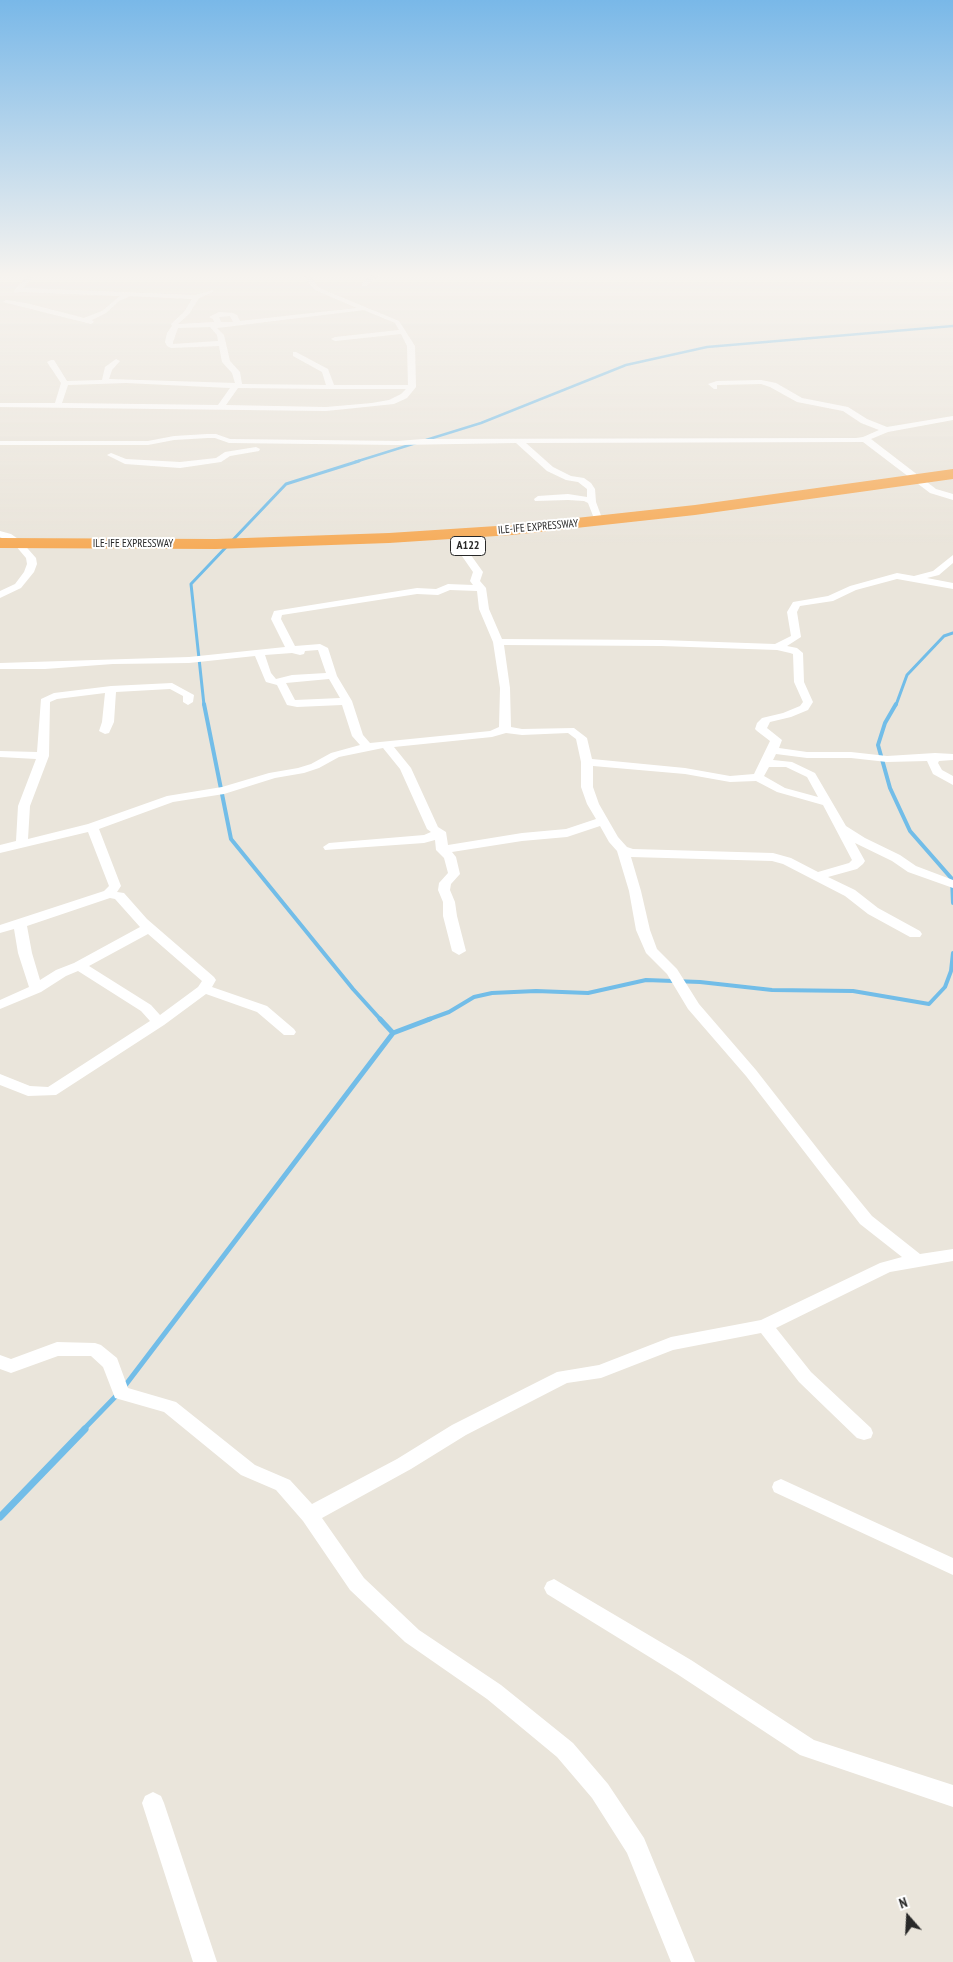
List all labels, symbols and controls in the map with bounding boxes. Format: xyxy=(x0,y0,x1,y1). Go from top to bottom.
street label: ILE-IFE EXPRESSWAY xyxy=(497,517,579,537)
road number: A122 xyxy=(450,536,486,556)
street label: ILE-IFE EXPRESSWAY xyxy=(93,537,173,551)
north arrow xyxy=(883,1892,933,1942)
text: N xyxy=(897,1893,910,1913)

